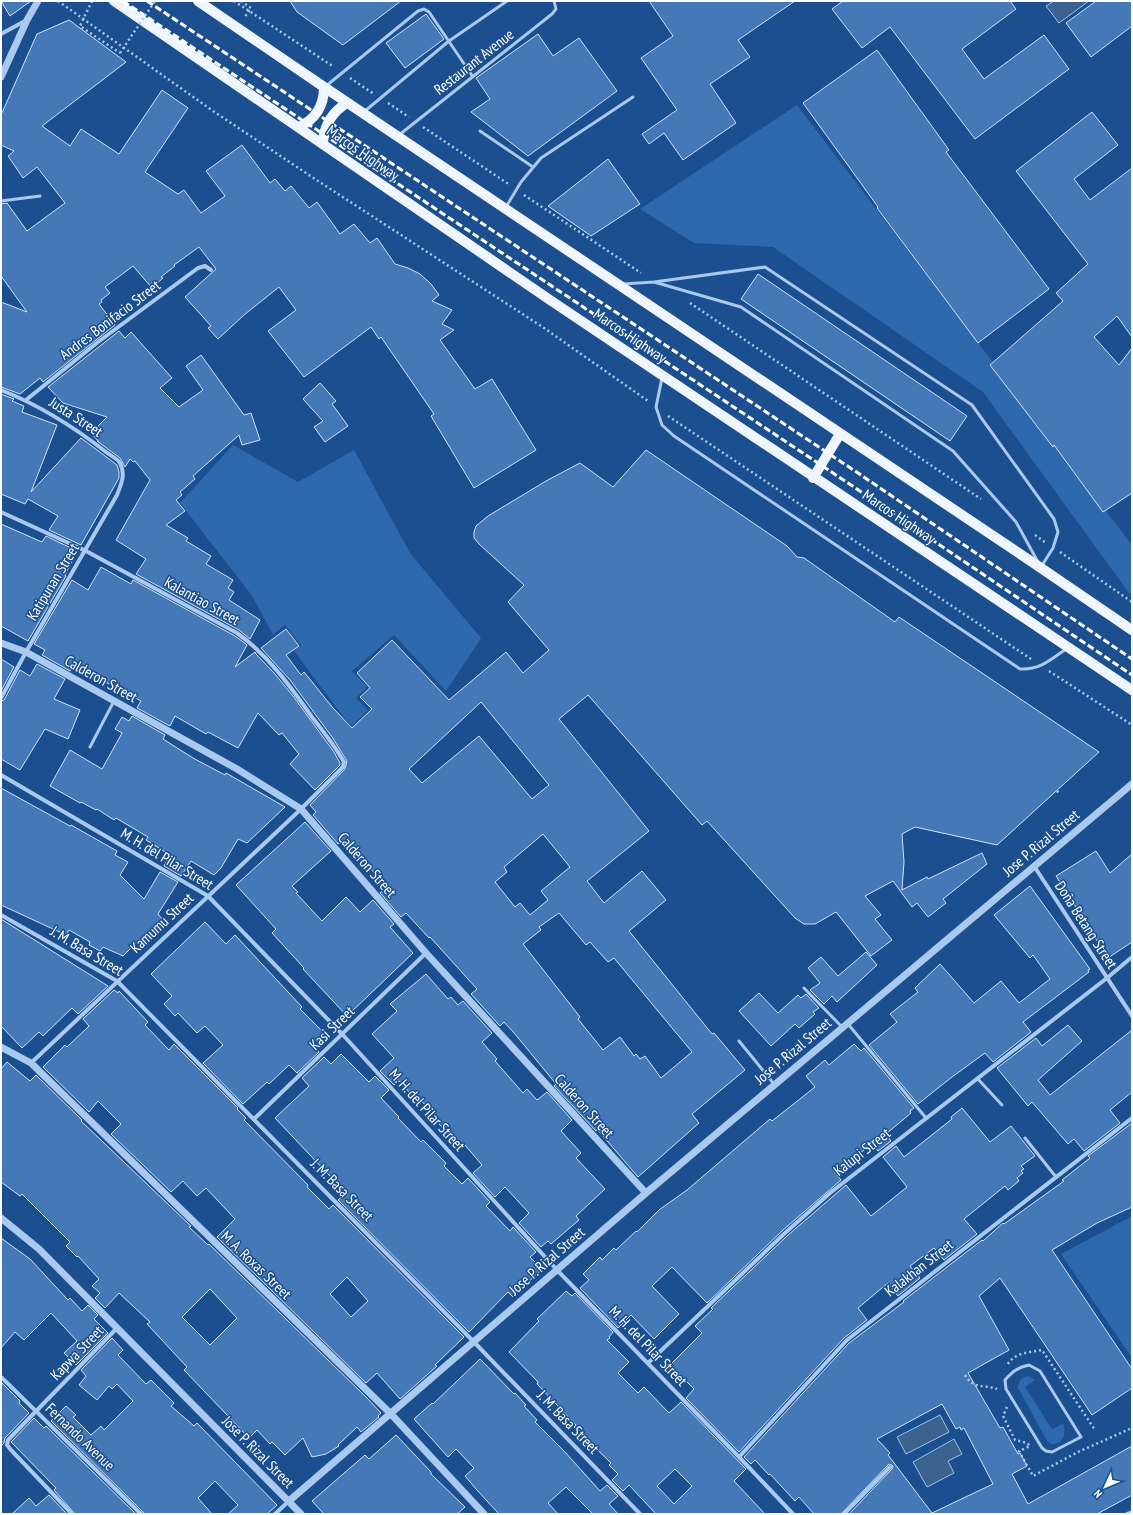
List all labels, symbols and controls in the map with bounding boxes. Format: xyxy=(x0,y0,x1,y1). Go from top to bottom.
street label: Restaurant Avenue xyxy=(430,25,517,99)
street label: Marcos Highway xyxy=(323,121,404,185)
street label: Andres Bonifacio Street xyxy=(56,276,164,364)
street label: Marcos Highway xyxy=(590,304,671,367)
street label: Justa Street xyxy=(45,392,106,441)
street label: Marcos Highway xyxy=(859,485,940,548)
street label: Katipunan Street xyxy=(22,540,83,624)
street label: Kalantiao Street xyxy=(161,572,243,629)
street label: Calderon Street xyxy=(62,651,141,706)
street label: Jose P. Rizal Street xyxy=(998,805,1083,881)
street label: M. H. del Pilar Street xyxy=(118,824,217,894)
street label: Calderon Street xyxy=(334,828,401,901)
street label: Doña Betang Street xyxy=(1051,877,1122,972)
street label: Kamumu Street xyxy=(126,888,197,957)
street label: J. M. Basa Street xyxy=(47,921,127,980)
street label: Kasi Street xyxy=(305,1001,358,1054)
street label: Jose P. Rizal Street xyxy=(750,1013,835,1089)
street label: M. H. del Pilar Street xyxy=(385,1064,469,1155)
street label: Calderon Street xyxy=(550,1069,618,1142)
street label: Kalupi Street xyxy=(829,1123,894,1180)
street label: J. M. Basa Street xyxy=(306,1153,378,1225)
street label: Jose P. Rizal Street xyxy=(504,1223,588,1299)
street label: M. A. Roxas Street xyxy=(217,1226,296,1303)
street label: Kalakhan Street xyxy=(881,1235,957,1300)
street label: M. H. del Pilar Street xyxy=(605,1301,692,1390)
street label: Kapwa Street xyxy=(46,1321,107,1384)
street label: J. M. Basa Street xyxy=(533,1385,603,1457)
street label: Fernando Avenue xyxy=(42,1399,119,1475)
street label: Jose P. Rizal Street xyxy=(218,1411,298,1492)
north arrow xyxy=(1085,1467,1125,1507)
text: N xyxy=(1091,1487,1105,1501)

